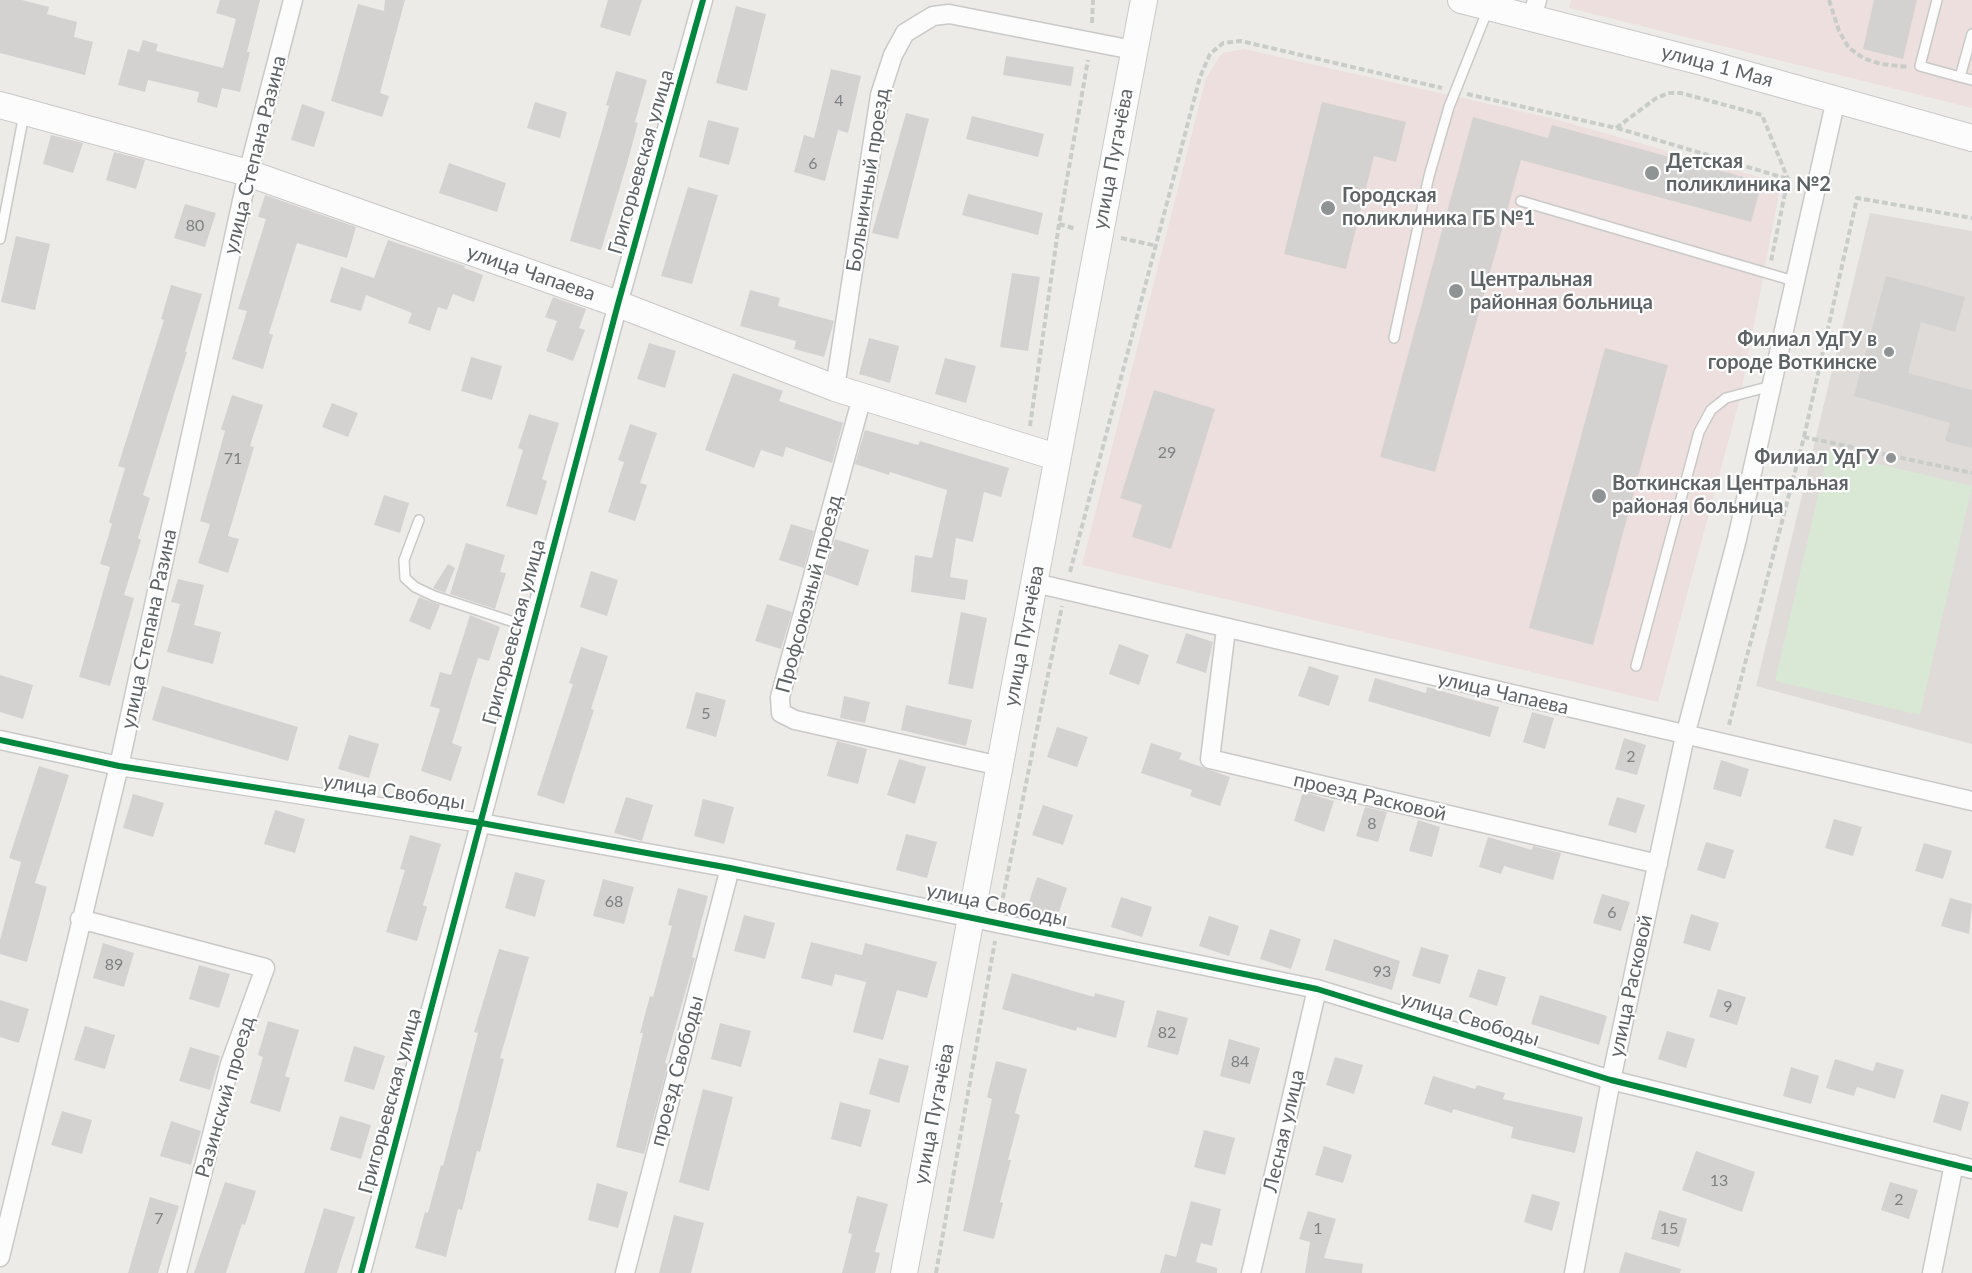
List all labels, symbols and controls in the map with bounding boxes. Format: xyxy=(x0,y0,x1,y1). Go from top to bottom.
street label: улица 1 Мая xyxy=(1659,40,1775,92)
street label: улица Степана Разина xyxy=(219,53,291,257)
street label: Григорьевская улица xyxy=(603,67,679,257)
street label: Больничный проезд xyxy=(842,86,894,274)
street label: улица Пугачёва xyxy=(1088,86,1138,232)
house number: 4 xyxy=(834,91,844,111)
place label: Детская поликлиника №2 xyxy=(1666,150,1831,197)
house number: 6 xyxy=(808,154,818,174)
marker: Детская поликлиника №2 xyxy=(1643,164,1661,182)
place label: Городская поликлиника ГБ №1 xyxy=(1342,184,1535,231)
marker: Городская поликлиника ГБ №1 xyxy=(1319,199,1337,217)
house number: 80 xyxy=(186,216,204,236)
street label: улица Чапаева xyxy=(464,240,598,306)
place label: Центральная районная больница xyxy=(1470,268,1653,315)
marker: Центральная районная больница xyxy=(1447,282,1465,300)
place label: Филиал УдГУ в городе Воткинске xyxy=(1708,328,1877,375)
marker: Филиал УдГУ в городе Воткинске xyxy=(1882,345,1896,359)
house number: 29 xyxy=(1158,443,1176,463)
place label: Филиал УдГУ xyxy=(1754,446,1879,470)
house number: 71 xyxy=(224,449,242,469)
marker: Филиал УдГУ xyxy=(1884,451,1898,465)
place label: Воткинская Центральная районая больница xyxy=(1612,472,1849,519)
marker: Воткинская Центральная районая больница xyxy=(1590,487,1608,505)
street label: Профсоюзный проезд xyxy=(771,492,847,696)
street label: улица Степана Разина xyxy=(116,527,182,731)
street label: Григорьевская улица xyxy=(478,537,550,727)
street label: улица Пугачёва xyxy=(999,563,1049,709)
street label: улица Чапаева xyxy=(1435,666,1571,720)
house number: 5 xyxy=(701,704,711,724)
house number: 2 xyxy=(1626,747,1636,767)
street label: проезд Расковой xyxy=(1291,768,1449,826)
street label: улица Свободы xyxy=(321,769,467,815)
house number: 8 xyxy=(1367,814,1377,834)
street label: улица Свободы xyxy=(924,878,1070,932)
house number: 68 xyxy=(605,892,623,912)
house number: 6 xyxy=(1607,903,1617,923)
street label: улица Расковой xyxy=(1604,913,1658,1059)
house number: 89 xyxy=(105,955,123,975)
house number: 93 xyxy=(1373,962,1391,982)
street label: улица Свободы xyxy=(1398,987,1542,1051)
street label: проезд Свободы xyxy=(645,993,709,1149)
house number: 9 xyxy=(1723,997,1733,1017)
street label: Григорьевская улица xyxy=(354,1006,426,1196)
street label: Разинский проезд xyxy=(190,1013,260,1181)
house number: 82 xyxy=(1158,1023,1176,1043)
street label: улица Пугачёва xyxy=(909,1041,959,1187)
house number: 84 xyxy=(1231,1052,1249,1072)
street label: Лесная улица xyxy=(1258,1067,1310,1195)
house number: 13 xyxy=(1710,1171,1728,1191)
house number: 2 xyxy=(1894,1190,1904,1210)
house number: 7 xyxy=(154,1209,164,1229)
house number: 1 xyxy=(1313,1219,1323,1239)
house number: 15 xyxy=(1660,1219,1678,1239)

